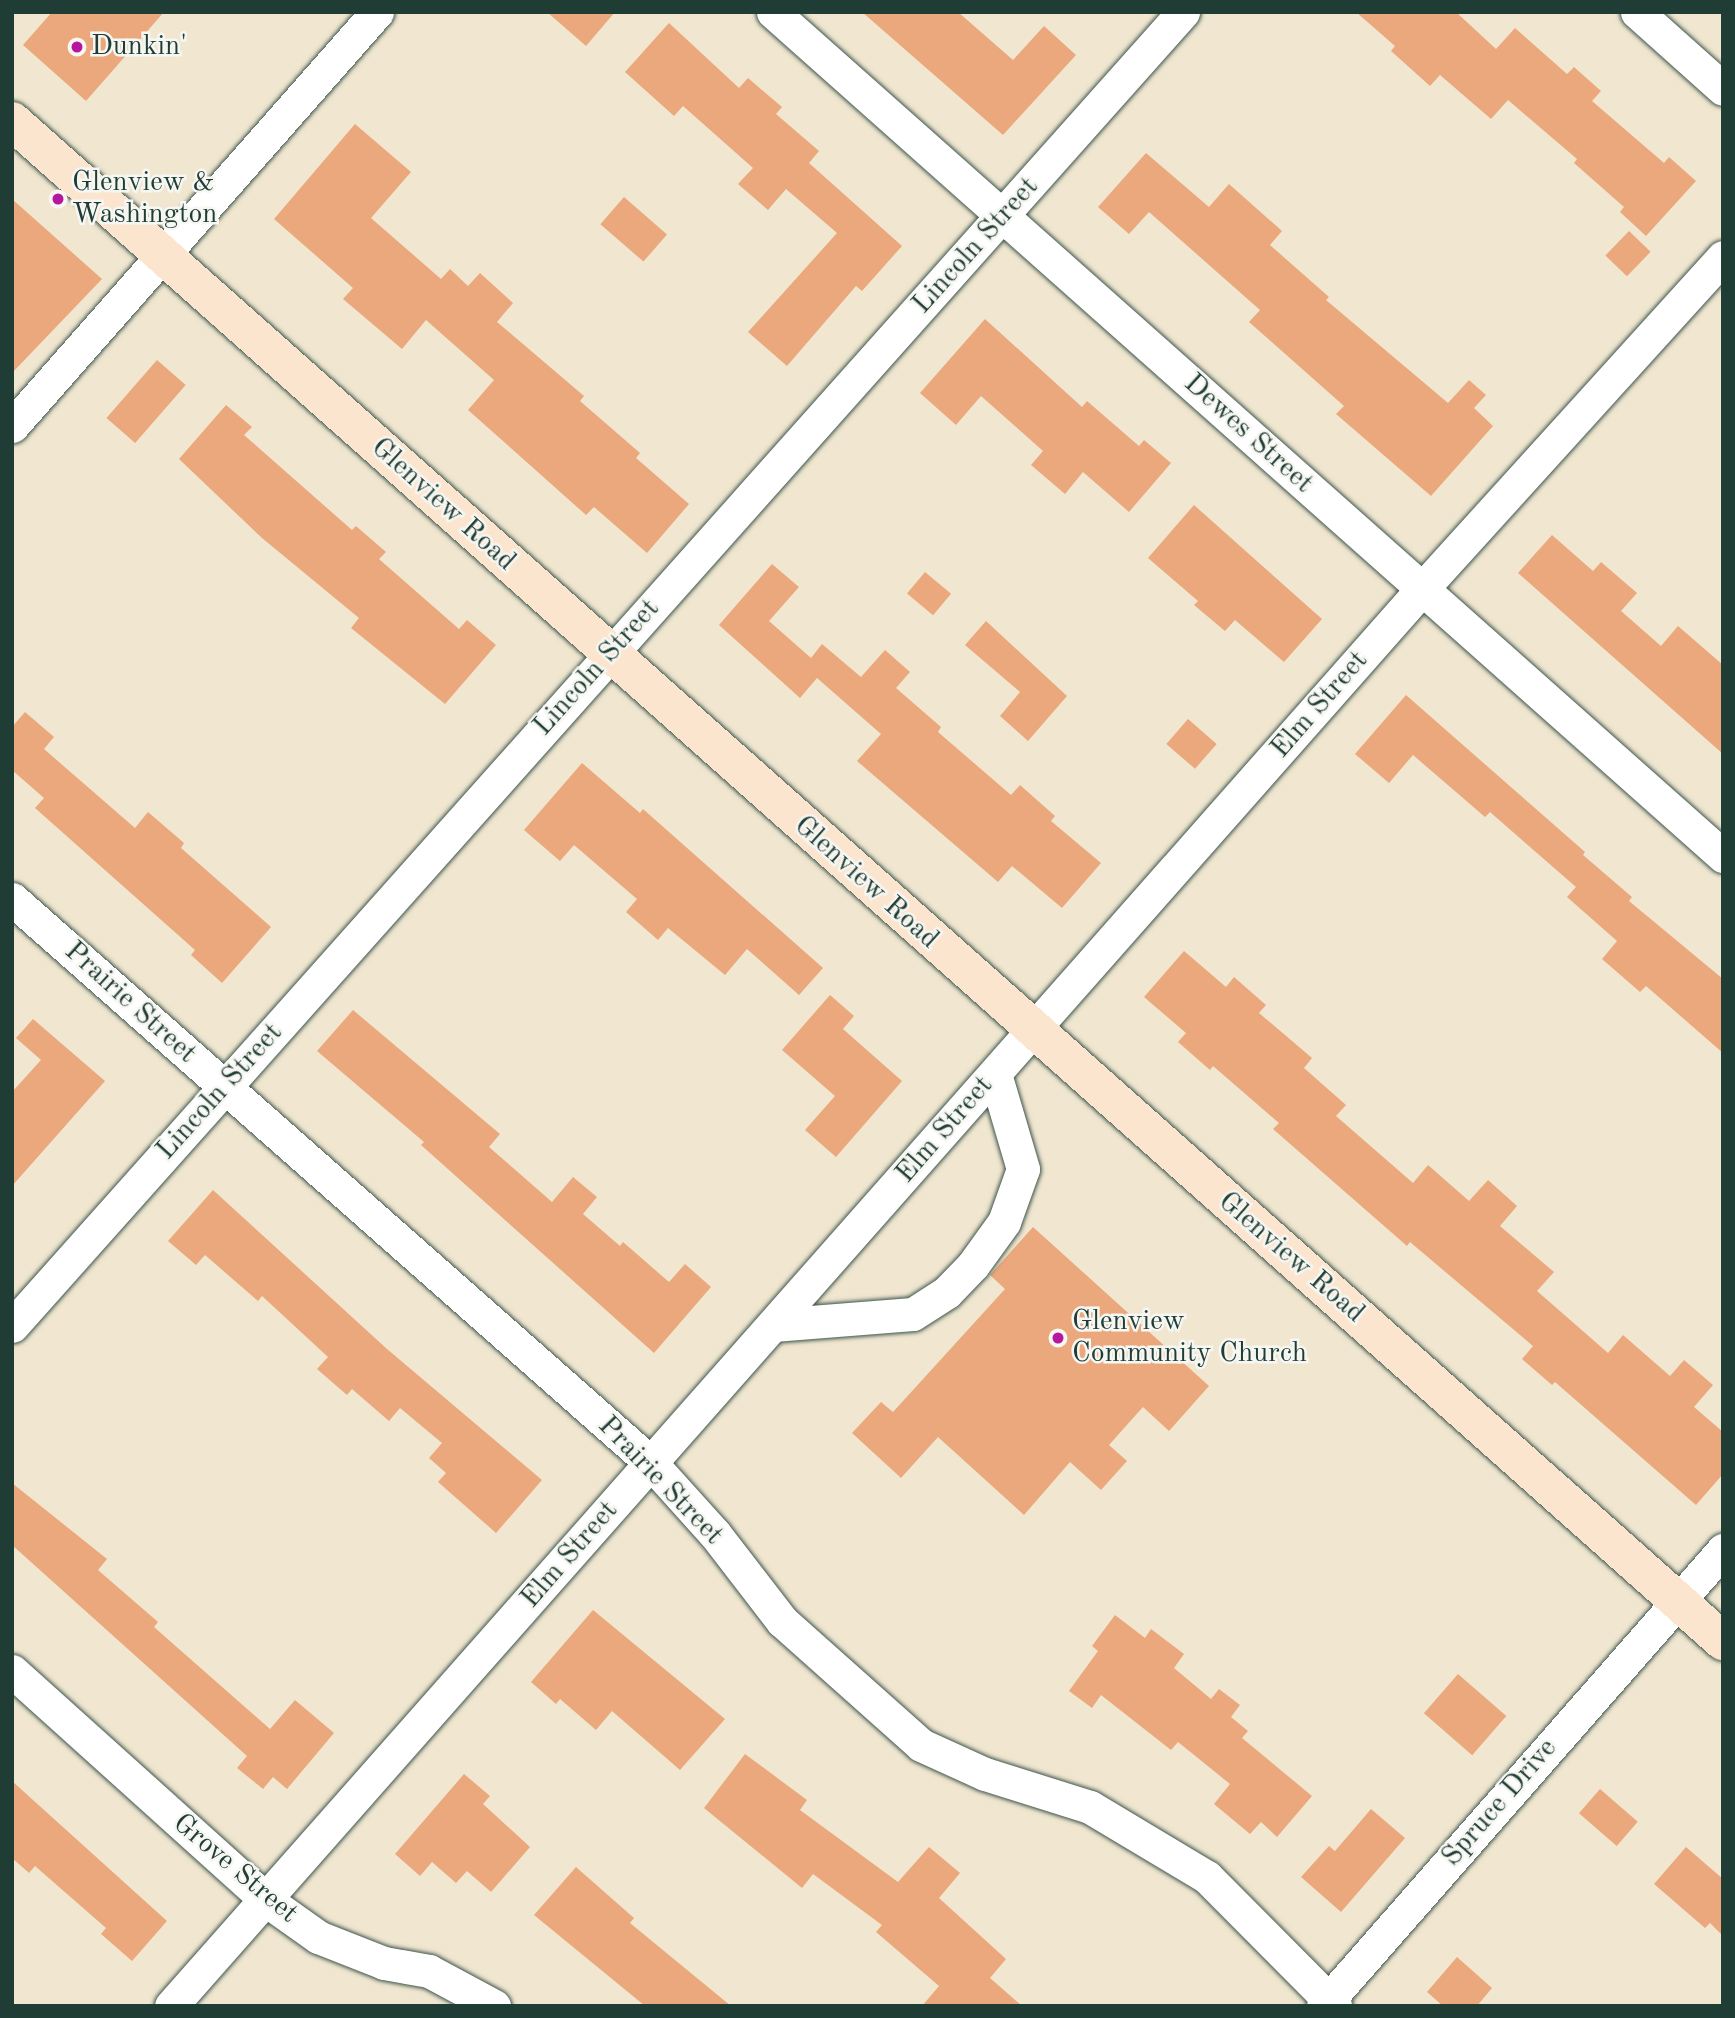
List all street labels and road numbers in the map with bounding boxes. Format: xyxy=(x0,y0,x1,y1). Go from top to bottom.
street label: Lincoln Street xyxy=(906,171,1046,321)
street label: Dewes Street xyxy=(1176,367,1320,501)
street label: Glenview Road xyxy=(364,431,522,579)
street label: Lincoln Street xyxy=(527,593,667,743)
street label: Elm Street xyxy=(1264,644,1376,766)
street label: Glenview Road xyxy=(787,809,945,957)
street label: Prairie Street xyxy=(57,935,203,1071)
street label: Lincoln Street xyxy=(150,1017,290,1167)
street label: Elm Street xyxy=(889,1069,1001,1191)
street label: Glenview Road xyxy=(1211,1185,1371,1331)
street label: Prairie Street xyxy=(590,1410,730,1552)
street label: Elm Street xyxy=(514,1494,626,1616)
street label: Spruce Drive xyxy=(1435,1732,1565,1874)
street label: Grove Street xyxy=(166,1807,304,1931)

